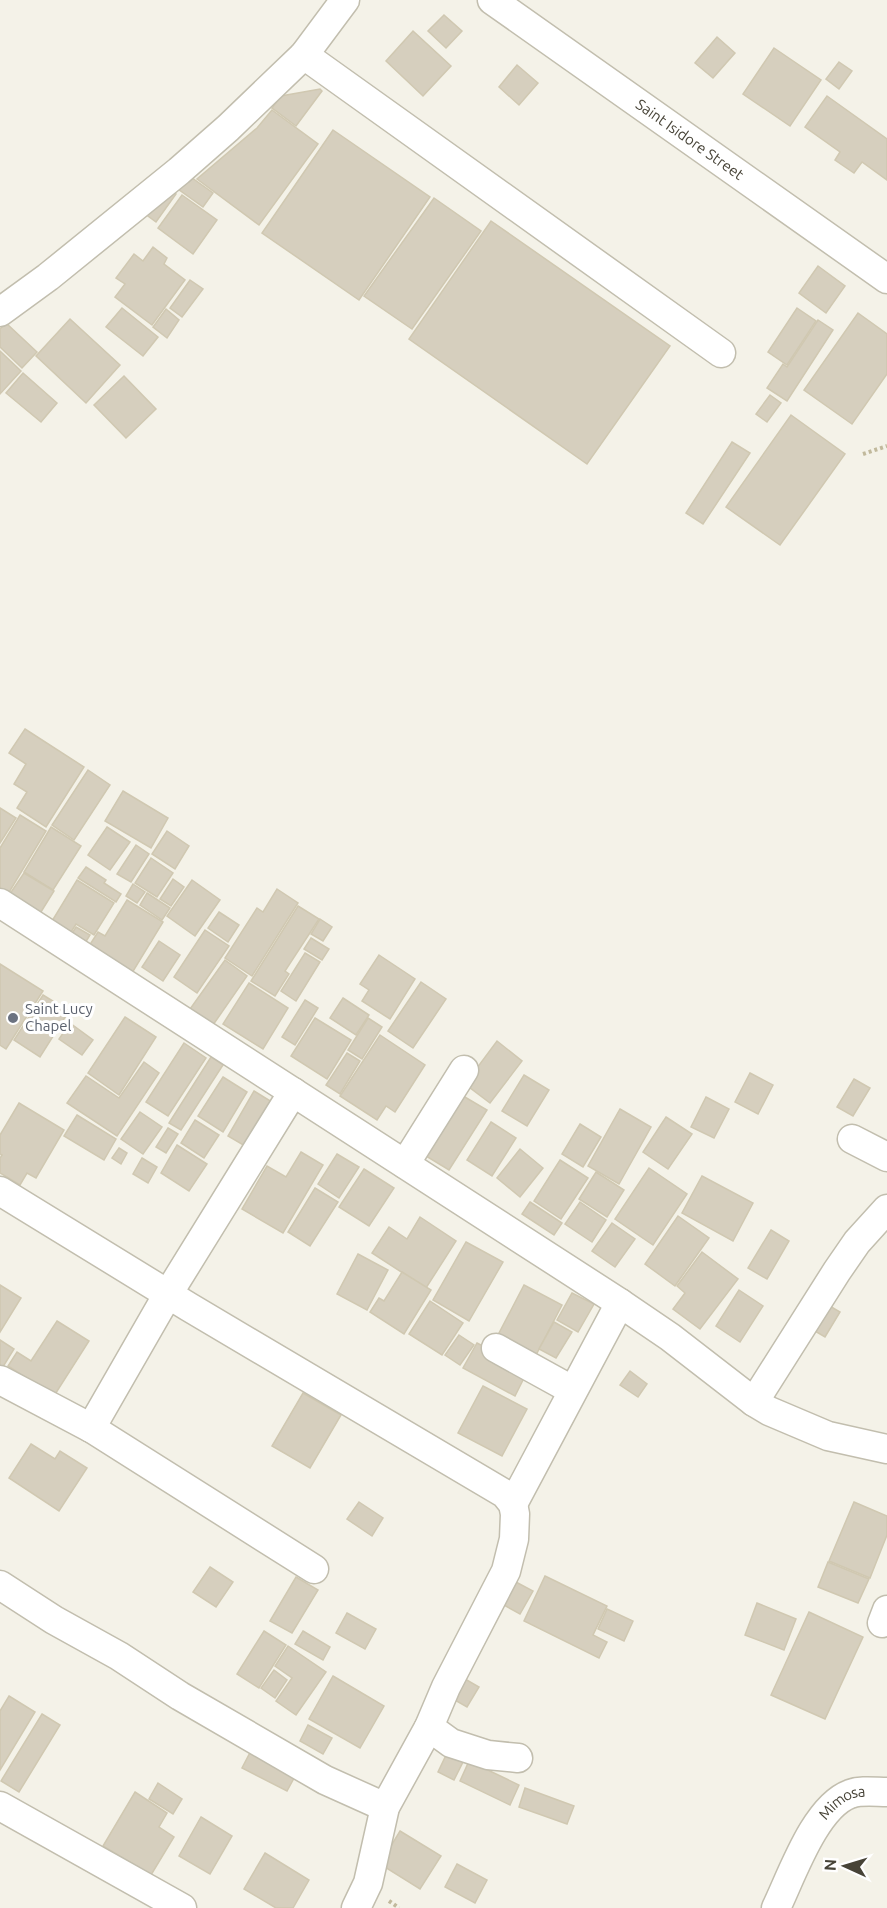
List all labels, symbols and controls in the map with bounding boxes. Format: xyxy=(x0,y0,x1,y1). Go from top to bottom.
street label: Saint Isidore Street xyxy=(633,95,747,183)
place label: Saint Lucy Chapel xyxy=(25,1000,93,1034)
marker: Saint Lucy Chapel xyxy=(6,1011,20,1025)
street label: Mimosa xyxy=(815,1782,866,1823)
north arrow xyxy=(815,1836,875,1896)
text: N xyxy=(821,1858,839,1872)

